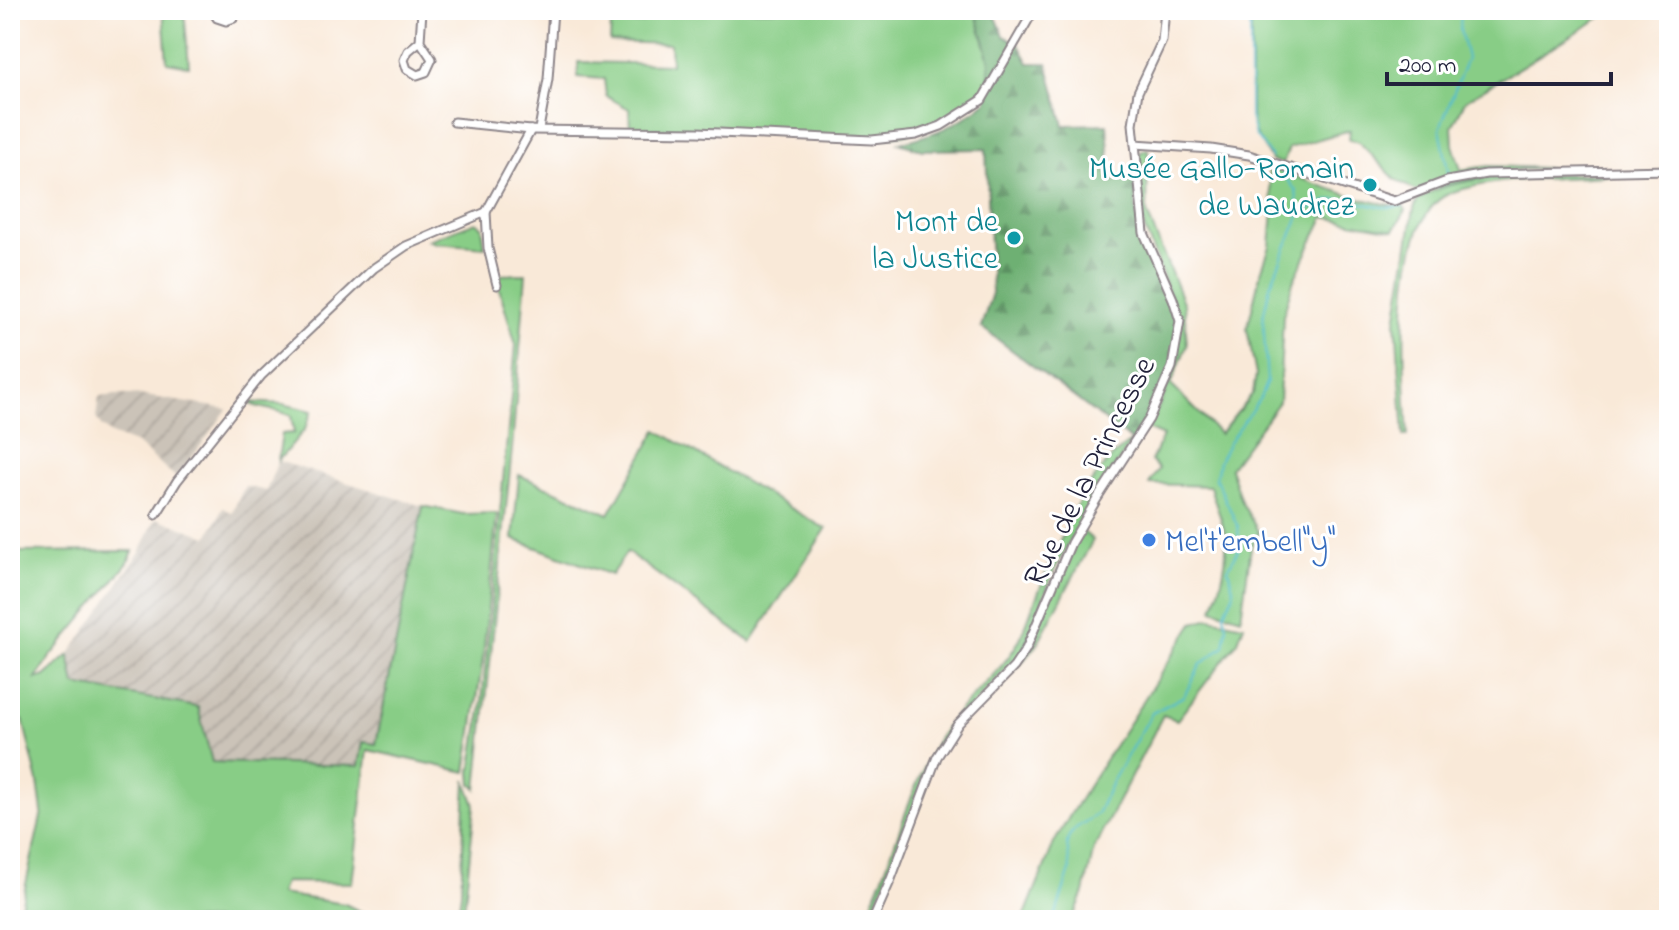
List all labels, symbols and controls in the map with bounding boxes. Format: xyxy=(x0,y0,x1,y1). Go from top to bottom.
scale bar xyxy=(1387,36,1611,86)
text: 200 m xyxy=(1399,49,1456,84)
place label: Musée Gallo-Romain de Waudrez xyxy=(1089,147,1355,231)
marker: Musée Gallo-Romain de Waudrez xyxy=(1361,176,1379,194)
place label: Mont de la Justice xyxy=(872,200,999,284)
marker: Mont de la Justice xyxy=(1005,229,1023,247)
street label: Rue de la Princesse xyxy=(1013,349,1170,596)
place label: Mel't'embell"y" xyxy=(1165,520,1336,567)
marker: Mel't'embell"y" xyxy=(1140,531,1158,549)

